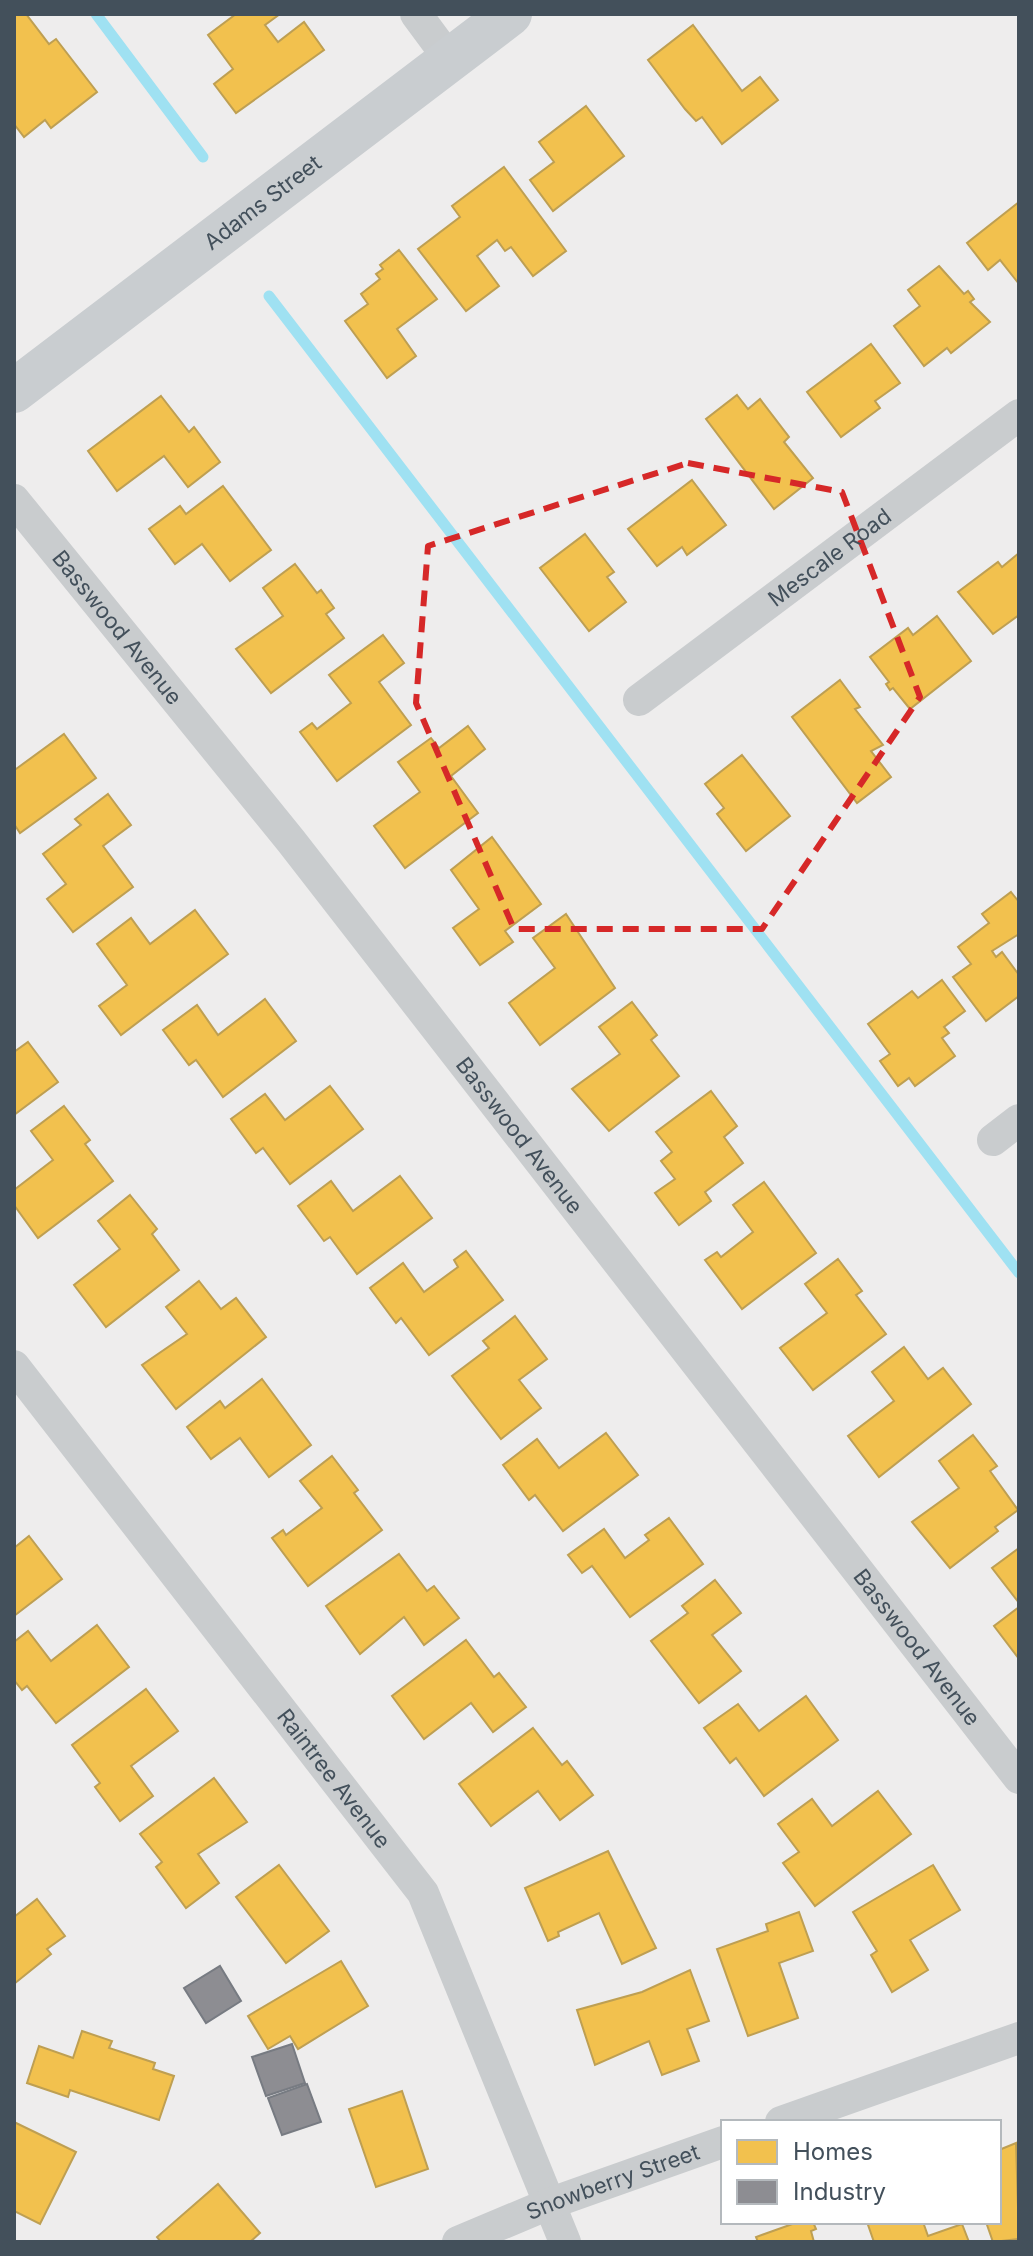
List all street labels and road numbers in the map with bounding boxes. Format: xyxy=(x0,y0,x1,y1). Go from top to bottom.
street label: Adams Street xyxy=(199,149,326,255)
street label: Mescale Road xyxy=(763,503,896,612)
street label: Basswood Avenue xyxy=(47,545,188,710)
street label: Basswood Avenue xyxy=(451,1052,589,1219)
street label: Basswood Avenue xyxy=(848,1564,986,1730)
street label: Raintree Avenue xyxy=(272,1704,396,1853)
street label: Snowberry Street xyxy=(522,2139,703,2225)

